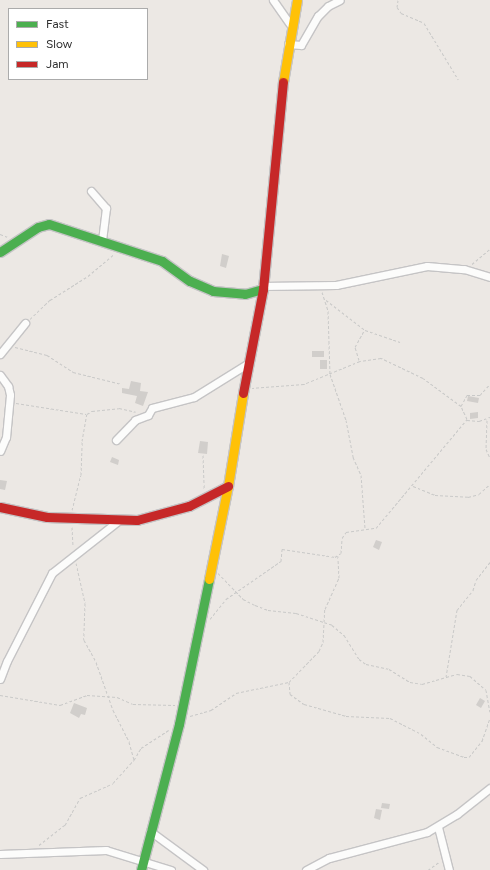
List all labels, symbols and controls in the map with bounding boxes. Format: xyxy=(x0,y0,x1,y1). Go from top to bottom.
legend xyxy=(8,8,148,80)
text: Fast xyxy=(46,17,69,31)
text: Slow xyxy=(46,37,72,51)
text: Jam xyxy=(46,57,69,71)

